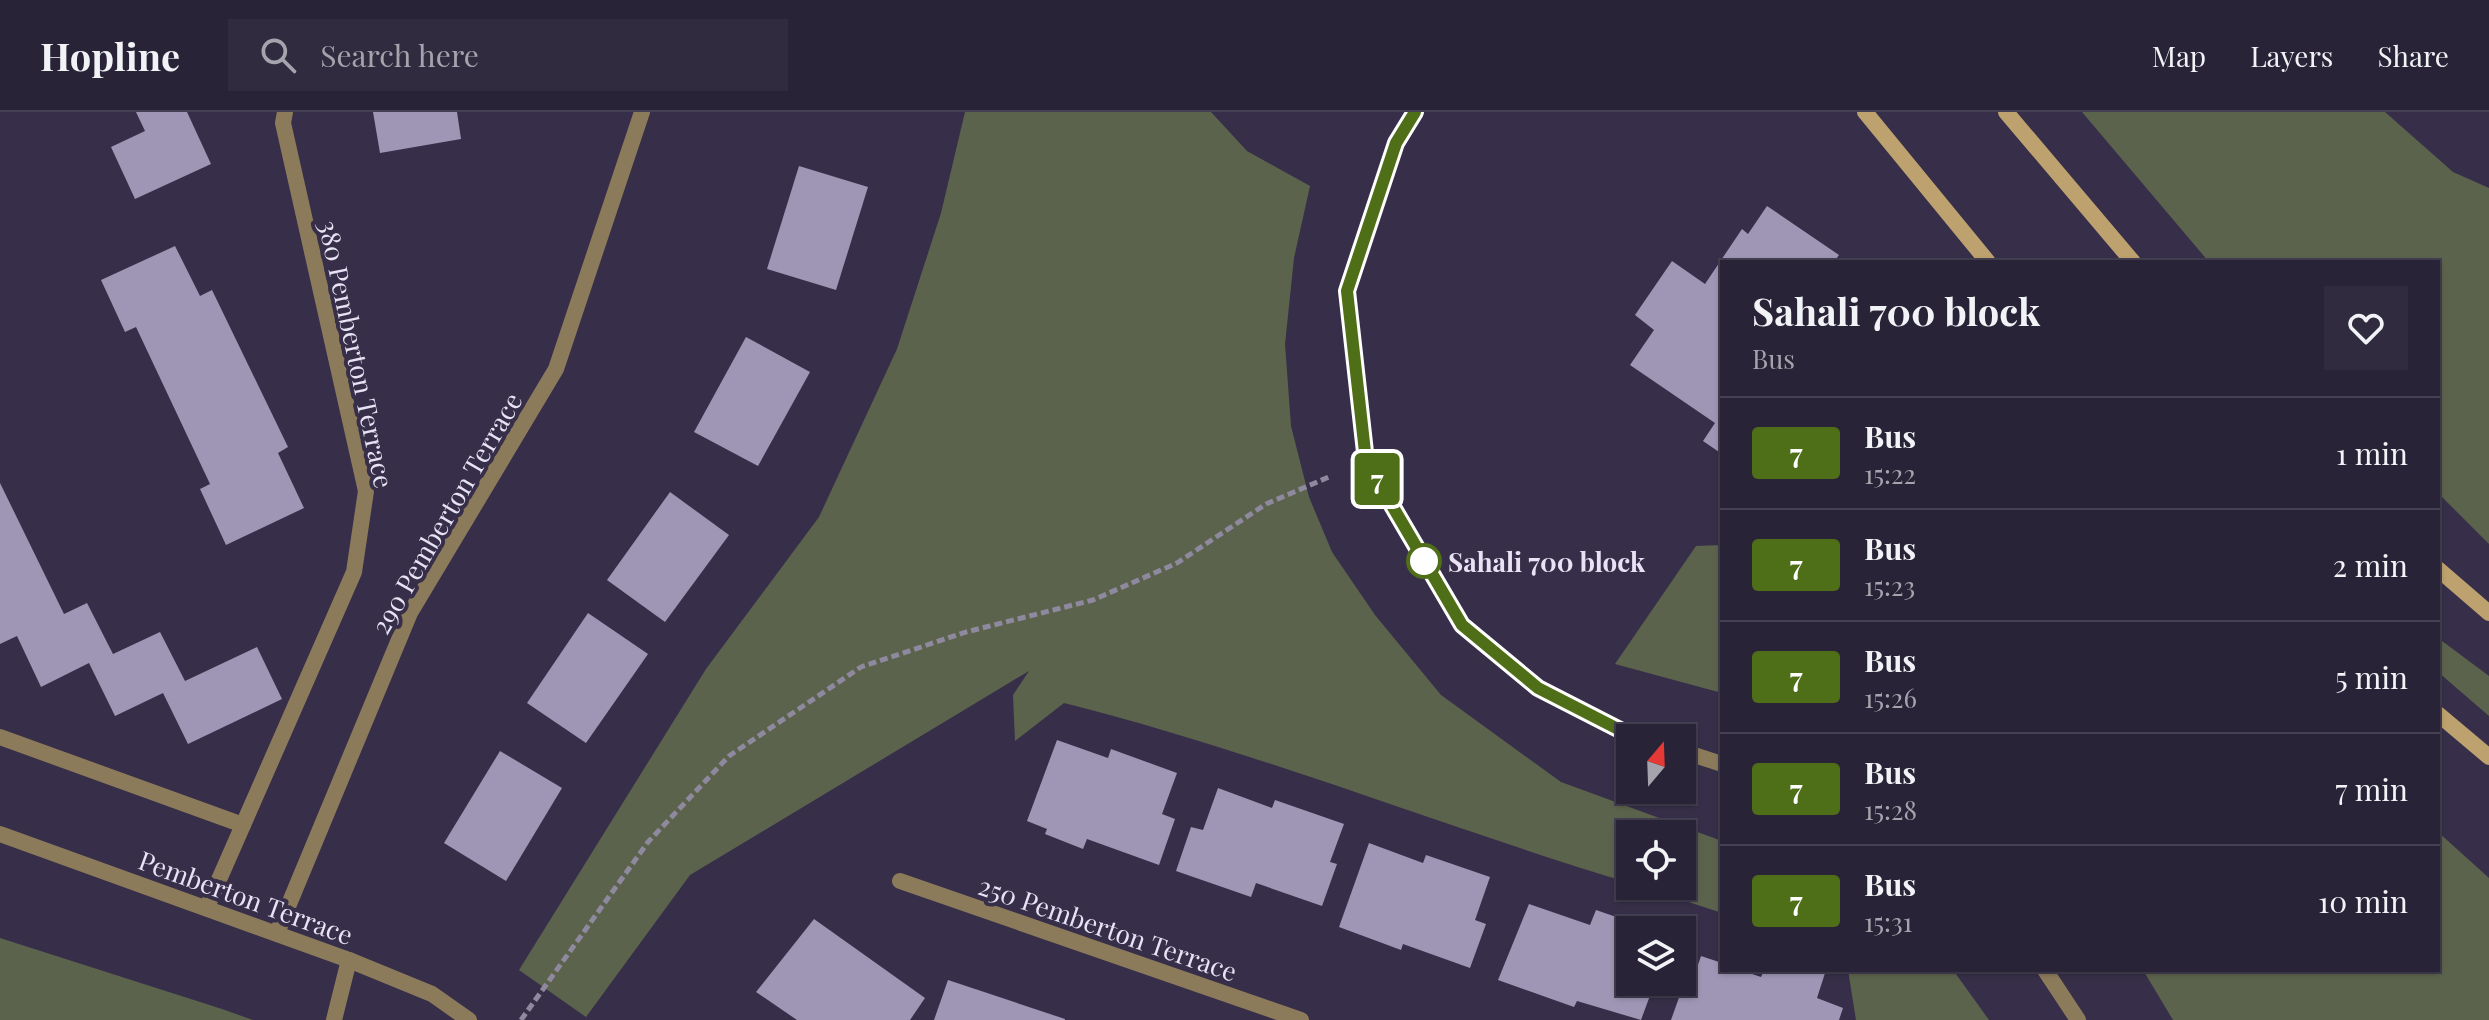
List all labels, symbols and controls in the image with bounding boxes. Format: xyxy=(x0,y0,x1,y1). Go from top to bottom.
search box xyxy=(228,19,788,91)
text: Hopline xyxy=(40,30,180,81)
icon: search xyxy=(256,33,300,77)
text: Search here xyxy=(320,35,479,75)
text: Map xyxy=(2152,37,2206,74)
text: Layers xyxy=(2250,37,2333,74)
text: Share xyxy=(2377,37,2449,74)
street label: 380 Pemberton Terrace xyxy=(312,217,402,491)
text: Sahali 700 block xyxy=(1752,285,2040,336)
button: heart xyxy=(2324,286,2408,370)
text: Bus xyxy=(1752,341,1795,376)
street label: 290 Pemberton Terrace xyxy=(363,386,529,640)
text: Bus xyxy=(1864,416,1916,456)
text: 1 min xyxy=(2336,433,2408,473)
text: 7 xyxy=(1790,434,1802,471)
line badge: 7 xyxy=(1351,453,1403,505)
text: 15:22 xyxy=(1864,456,1916,491)
text: 7 xyxy=(1371,460,1383,497)
text: Bus xyxy=(1864,528,1916,568)
marker: Sahali 700 block xyxy=(1407,544,1441,578)
place label: Sahali 700 block xyxy=(1448,544,1646,579)
text: 2 min xyxy=(2333,545,2408,585)
text: 7 xyxy=(1790,546,1802,583)
text: 15:23 xyxy=(1864,568,1915,603)
text: Bus xyxy=(1864,640,1916,680)
text: 5 min xyxy=(2335,657,2408,697)
text: 7 xyxy=(1790,658,1802,695)
text: 15:26 xyxy=(1864,680,1917,715)
north arrow xyxy=(1616,724,1696,804)
map controls xyxy=(1616,724,1696,996)
text: Bus xyxy=(1864,752,1916,792)
text: 7 min xyxy=(2335,769,2408,809)
text: 7 xyxy=(1790,770,1802,807)
text: 15:28 xyxy=(1864,792,1917,827)
button: locate xyxy=(1616,820,1696,900)
street label: Pemberton Terrace xyxy=(134,842,358,952)
text: Bus xyxy=(1864,864,1916,904)
street label: 250 Pemberton Terrace xyxy=(974,867,1242,989)
text: 10 min xyxy=(2318,881,2408,921)
text: 7 xyxy=(1790,882,1802,919)
text: 15:31 xyxy=(1864,904,1912,939)
button: layers xyxy=(1616,916,1696,996)

